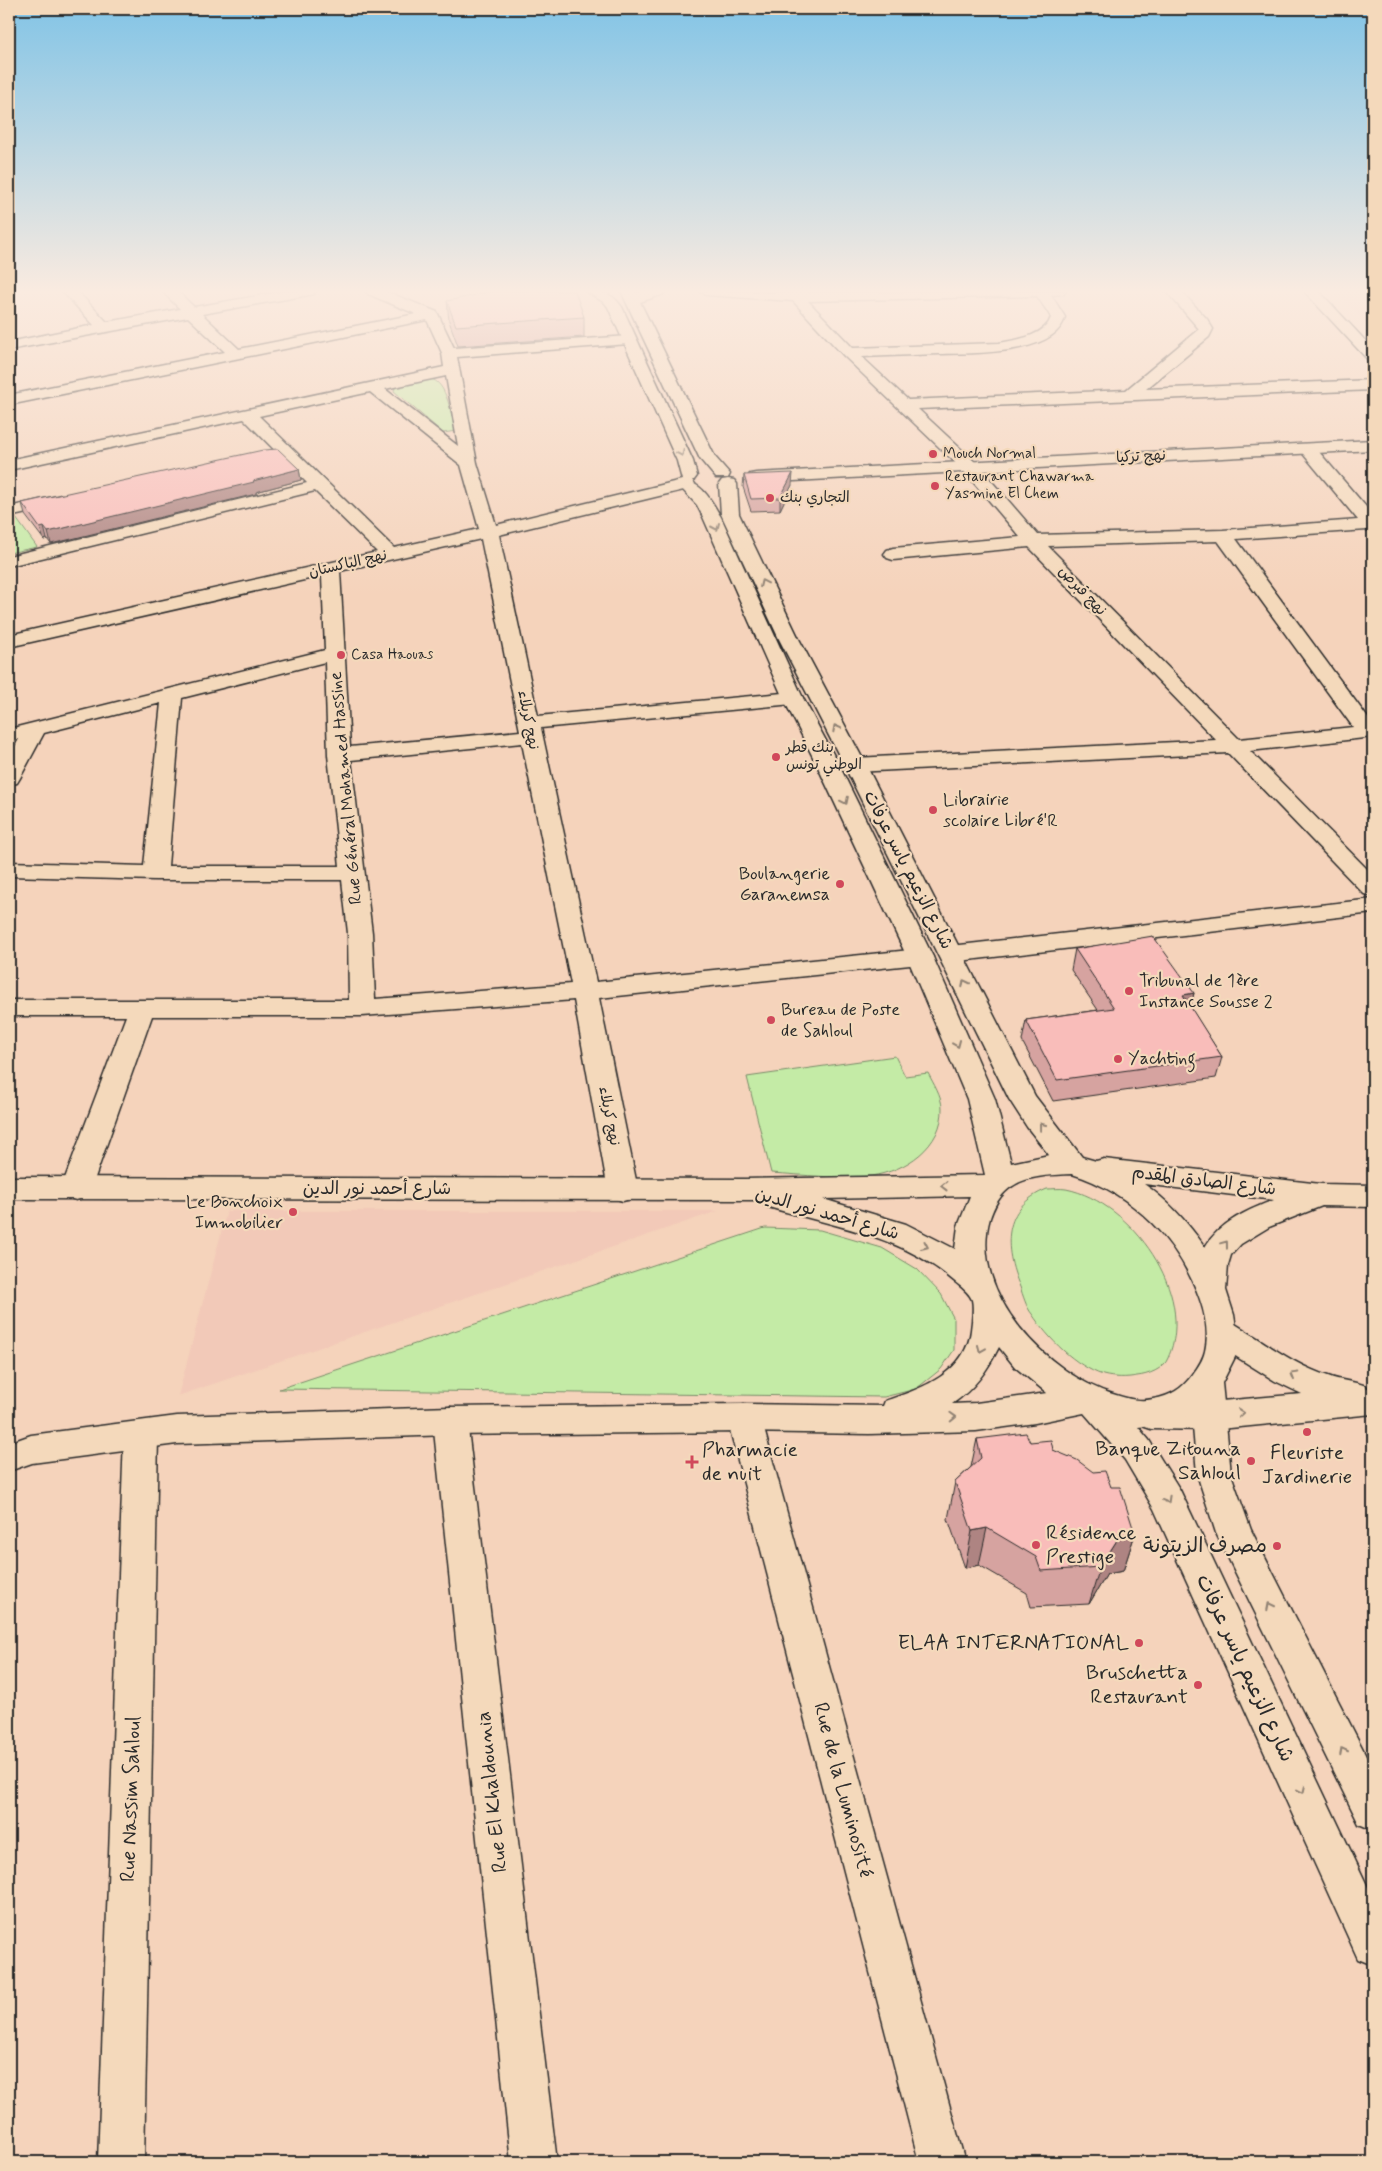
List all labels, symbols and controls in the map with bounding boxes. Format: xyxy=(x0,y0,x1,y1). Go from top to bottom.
place label: Mouch Normal xyxy=(943,444,1036,464)
street label: نهج تركيا xyxy=(1116,446,1166,468)
one-way arrow xyxy=(675,448,686,457)
marker: Mouch Normal xyxy=(927,448,939,460)
place label: Restaurant Chawarma Yasmine El Chem xyxy=(945,467,1095,504)
marker: Restaurant Chawarma Yasmine El Chem xyxy=(929,480,941,492)
place label: التجاري بنك xyxy=(780,488,850,508)
marker: التجاري بنك xyxy=(764,492,776,504)
one-way arrow xyxy=(710,522,721,531)
street label: نهج الباكستان xyxy=(307,545,389,583)
street label: نهج قبرص xyxy=(1053,562,1111,620)
one-way arrow xyxy=(759,579,769,588)
place label: Casa Haouas xyxy=(351,645,434,665)
marker: Casa Haouas xyxy=(335,649,347,661)
street label: Rue Général Mohamed Hassine xyxy=(324,670,368,906)
street label: نهج كربلاء xyxy=(512,688,544,752)
one-way arrow xyxy=(832,725,842,734)
place label: بنك قطر الوطني تونس xyxy=(784,738,862,777)
marker: بنك قطر الوطني تونس xyxy=(770,751,782,763)
street label: شارع الزعيم ياسر عرفات xyxy=(857,786,958,954)
place label: Librairie scolaire Libré'R xyxy=(943,788,1058,833)
one-way arrow xyxy=(839,796,849,805)
marker: Librairie scolaire Libré'R xyxy=(927,804,939,816)
place label: Boulangerie Garanemsa xyxy=(739,862,830,907)
marker: Boulangerie Garanemsa xyxy=(834,878,846,890)
place label: Tribunal de 1ère Instance Sousse 2 xyxy=(1139,969,1273,1014)
one-way arrow xyxy=(961,979,971,988)
marker: Tribunal de 1ère Instance Sousse 2 xyxy=(1123,985,1135,997)
place label: Bureau de Poste de Sahloul xyxy=(781,998,900,1043)
marker: Bureau de Poste de Sahloul xyxy=(765,1014,777,1026)
one-way arrow xyxy=(951,1039,961,1047)
place label: Yachting xyxy=(1128,1047,1196,1073)
marker: Yachting xyxy=(1112,1053,1124,1065)
street label: نهج كربلاء xyxy=(593,1084,625,1148)
one-way arrow xyxy=(1039,1123,1047,1132)
street label: شارع الصادق المقدم xyxy=(1130,1160,1277,1203)
street label: شارع أحمد نور الدين xyxy=(303,1177,451,1201)
one-way arrow xyxy=(940,1181,948,1191)
street label: شارع أحمد نور الدين xyxy=(752,1182,902,1246)
place label: Le Bonchoix Immobilier xyxy=(186,1190,283,1235)
marker: Le Bonchoix Immobilier xyxy=(287,1206,299,1218)
one-way arrow xyxy=(920,1239,929,1250)
one-way arrow xyxy=(1219,1241,1227,1250)
one-way arrow xyxy=(977,1344,987,1353)
one-way arrow xyxy=(1290,1371,1299,1381)
one-way arrow xyxy=(1237,1408,1245,1419)
one-way arrow xyxy=(949,1412,957,1423)
marker: Fleuriste Jardinerie xyxy=(1301,1426,1313,1438)
place label: Banque Zitouna Sahloul xyxy=(1095,1435,1241,1487)
place label: Pharmacie de nuit xyxy=(702,1436,798,1488)
place label: Fleuriste Jardinerie xyxy=(1262,1439,1352,1491)
marker: Banque Zitouna Sahloul xyxy=(1245,1455,1257,1467)
marker: Pharmacie de nuit xyxy=(686,1456,698,1468)
one-way arrow xyxy=(1161,1495,1171,1504)
place label: Résidence Prestige xyxy=(1046,1519,1137,1571)
place label: مصرف الزيتونة xyxy=(1143,1532,1267,1560)
marker: Résidence Prestige xyxy=(1030,1539,1042,1551)
marker: مصرف الزيتونة xyxy=(1271,1540,1283,1552)
street label: شارع الزعيم ياسر عرفات xyxy=(1188,1569,1301,1767)
one-way arrow xyxy=(1266,1602,1276,1611)
place label: ELAA INTERNATIONAL xyxy=(898,1629,1129,1657)
marker: ELAA INTERNATIONAL xyxy=(1133,1637,1145,1649)
place label: Bruschetta Restaurant xyxy=(1086,1659,1188,1711)
marker: Bruschetta Restaurant xyxy=(1192,1679,1204,1691)
street label: Rue de la Luminosité xyxy=(806,1699,880,1881)
street label: Rue El Khaldounia xyxy=(470,1710,514,1874)
street label: Rue Nassim Sahloul xyxy=(114,1716,148,1882)
one-way arrow xyxy=(1339,1747,1350,1756)
one-way arrow xyxy=(1296,1785,1306,1794)

